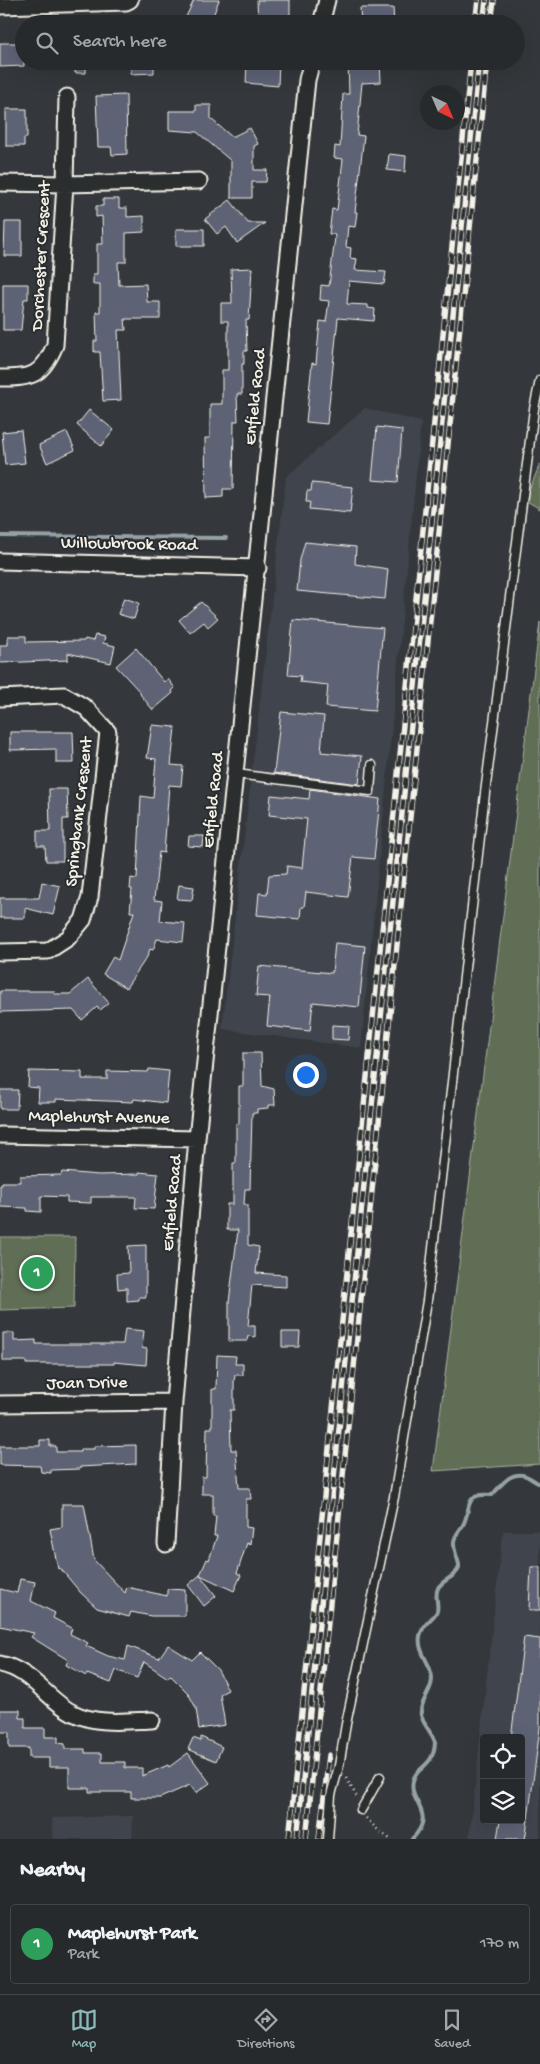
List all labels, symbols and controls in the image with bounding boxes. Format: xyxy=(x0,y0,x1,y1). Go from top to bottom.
search box xyxy=(15,15,525,70)
icon: search xyxy=(33,29,61,57)
text: Search here xyxy=(73,31,167,54)
north arrow xyxy=(420,85,465,130)
street label: Dorchester Crescent xyxy=(28,179,56,332)
street label: Enfield Road xyxy=(241,346,272,446)
street label: Willowbrook Road xyxy=(61,533,199,557)
street label: Springbank Crescent xyxy=(62,735,98,888)
street label: Enfield Road xyxy=(199,749,230,849)
your location xyxy=(293,1062,319,1088)
street label: Maplehurst Avenue xyxy=(28,1106,171,1130)
street label: Enfield Road xyxy=(158,1153,188,1252)
pin: 1 xyxy=(21,1254,53,1292)
street label: Joan Drive xyxy=(46,1373,128,1395)
map controls xyxy=(480,1734,525,1824)
button: locate xyxy=(480,1734,525,1779)
button: layers xyxy=(480,1779,525,1824)
text: Nearby xyxy=(20,1859,85,1884)
text: Maplehurst Park xyxy=(68,1923,196,1946)
text: 1 xyxy=(34,1935,40,1954)
text: 170 m xyxy=(480,1935,519,1954)
text: Park xyxy=(68,1946,99,1965)
tab: Map xyxy=(70,2006,98,2053)
tab: Directions xyxy=(238,2006,295,2053)
tab: Saved xyxy=(434,2006,470,2053)

